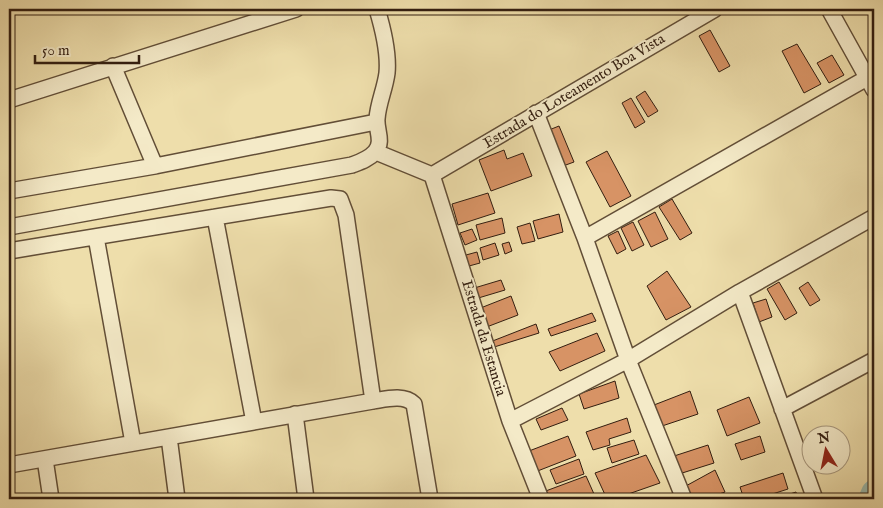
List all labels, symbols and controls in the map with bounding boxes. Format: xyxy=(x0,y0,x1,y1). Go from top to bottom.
street label: Estrada do Loteamento Boa Vista xyxy=(480,29,669,153)
scale bar xyxy=(35,32,139,64)
text: 50 m xyxy=(42,41,70,60)
street label: Estrada da Estancia xyxy=(457,278,511,399)
north arrow xyxy=(800,426,850,476)
text: N xyxy=(815,428,831,448)

